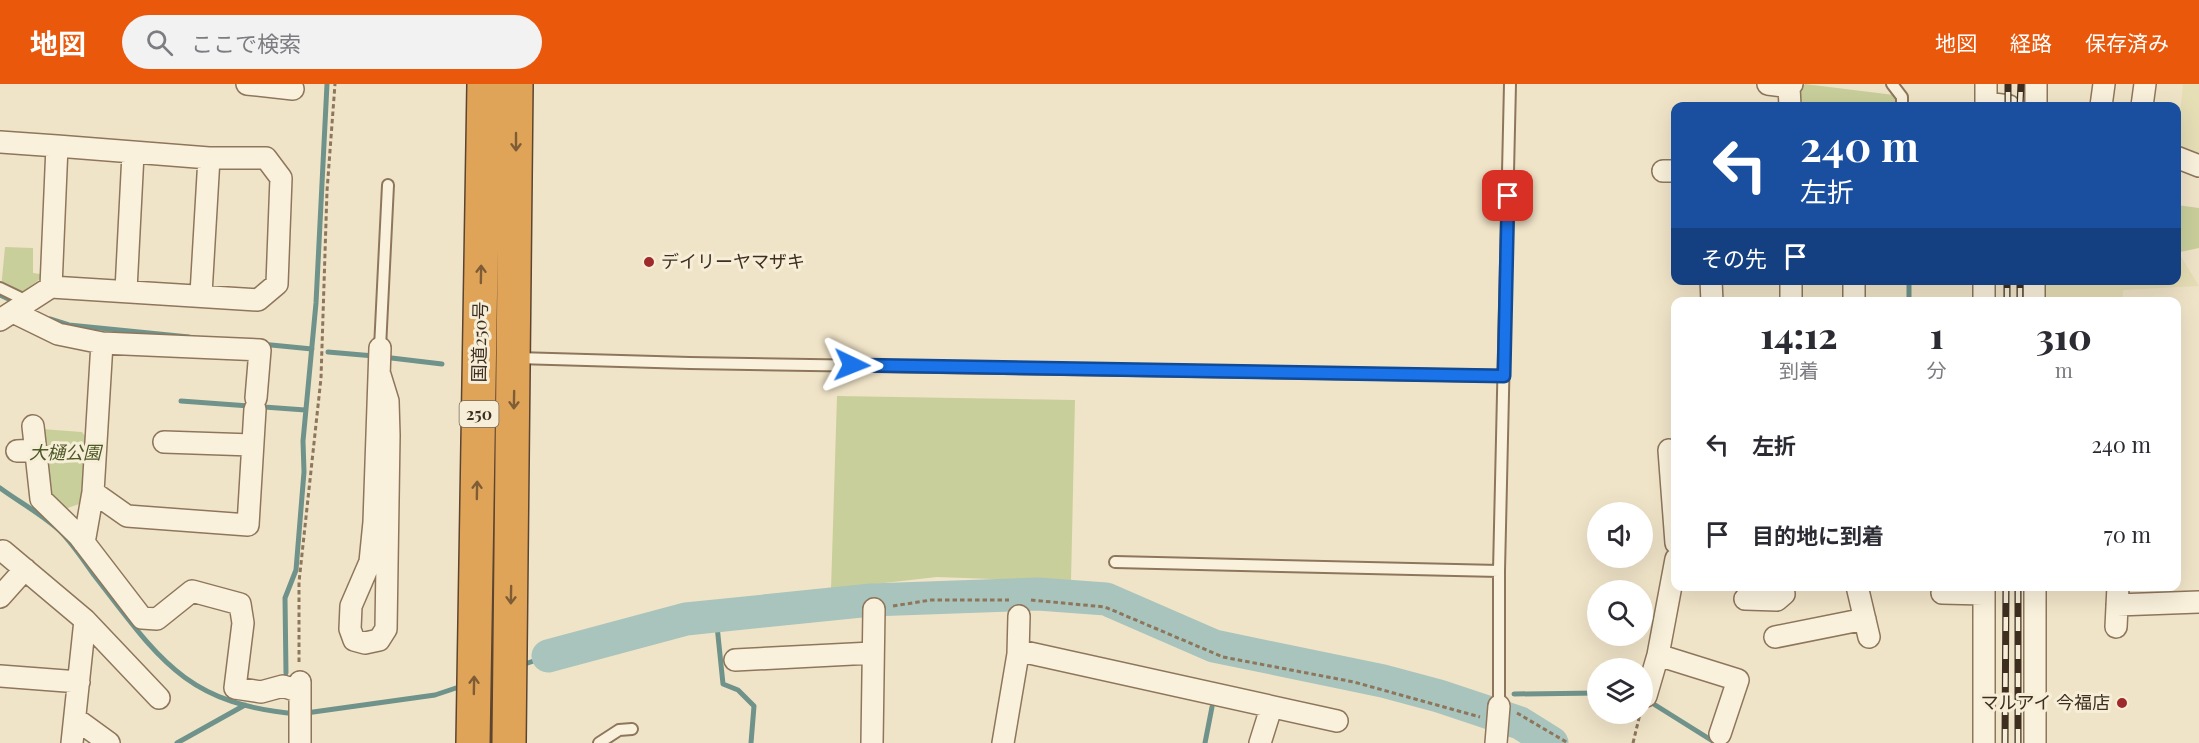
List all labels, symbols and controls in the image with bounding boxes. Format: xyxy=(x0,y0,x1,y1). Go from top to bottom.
search box xyxy=(122,15,542,69)
text: 地図 xyxy=(30,24,86,61)
icon: search xyxy=(143,26,176,59)
text: ここで検索 xyxy=(191,28,301,58)
text: 地図 xyxy=(1935,28,1977,56)
text: 経路 xyxy=(2010,28,2052,56)
text: 保存済み xyxy=(2085,28,2169,56)
text: 240 m xyxy=(1800,117,1919,173)
icon: left xyxy=(1701,126,1779,204)
one-way arrow xyxy=(510,132,522,152)
pin xyxy=(1482,170,1533,221)
text: 左折 xyxy=(1800,173,1854,209)
icon: arrive xyxy=(1491,179,1524,212)
icon: arrive xyxy=(1779,240,1812,273)
text: その先 xyxy=(1701,243,1767,273)
place label: デイリーヤマザキ xyxy=(661,249,805,273)
marker: デイリーヤマザキ xyxy=(642,255,656,269)
one-way arrow xyxy=(475,264,487,284)
street label: 国道250号 xyxy=(466,301,492,383)
text: 14:12 xyxy=(1760,310,1838,358)
text: 1 xyxy=(1930,310,1944,358)
text: 310 xyxy=(2036,311,2092,359)
position arrow xyxy=(820,333,884,397)
text: 到着 xyxy=(1779,356,1819,383)
text: 分 xyxy=(1927,356,1947,383)
text: m xyxy=(2055,356,2073,383)
one-way arrow xyxy=(508,390,520,410)
road number: 250 xyxy=(460,401,498,427)
icon: left xyxy=(1701,428,1734,461)
text: 240 m xyxy=(2091,429,2151,459)
text: 左折 xyxy=(1752,430,1796,460)
park label: 大樋公園 xyxy=(29,440,104,464)
one-way arrow xyxy=(472,480,483,500)
map controls xyxy=(1587,502,1653,724)
button: sound xyxy=(1587,502,1653,568)
icon: arrive xyxy=(1701,518,1734,551)
text: 70 m xyxy=(2104,519,2151,549)
text: 目的地に到着 xyxy=(1752,520,1884,550)
button: search xyxy=(1587,580,1653,646)
one-way arrow xyxy=(505,585,517,605)
button: layers xyxy=(1587,658,1653,724)
one-way arrow xyxy=(468,675,480,695)
place label: マルアイ 今福店 xyxy=(1980,690,2110,714)
marker: マルアイ 今福店 xyxy=(2115,696,2129,710)

